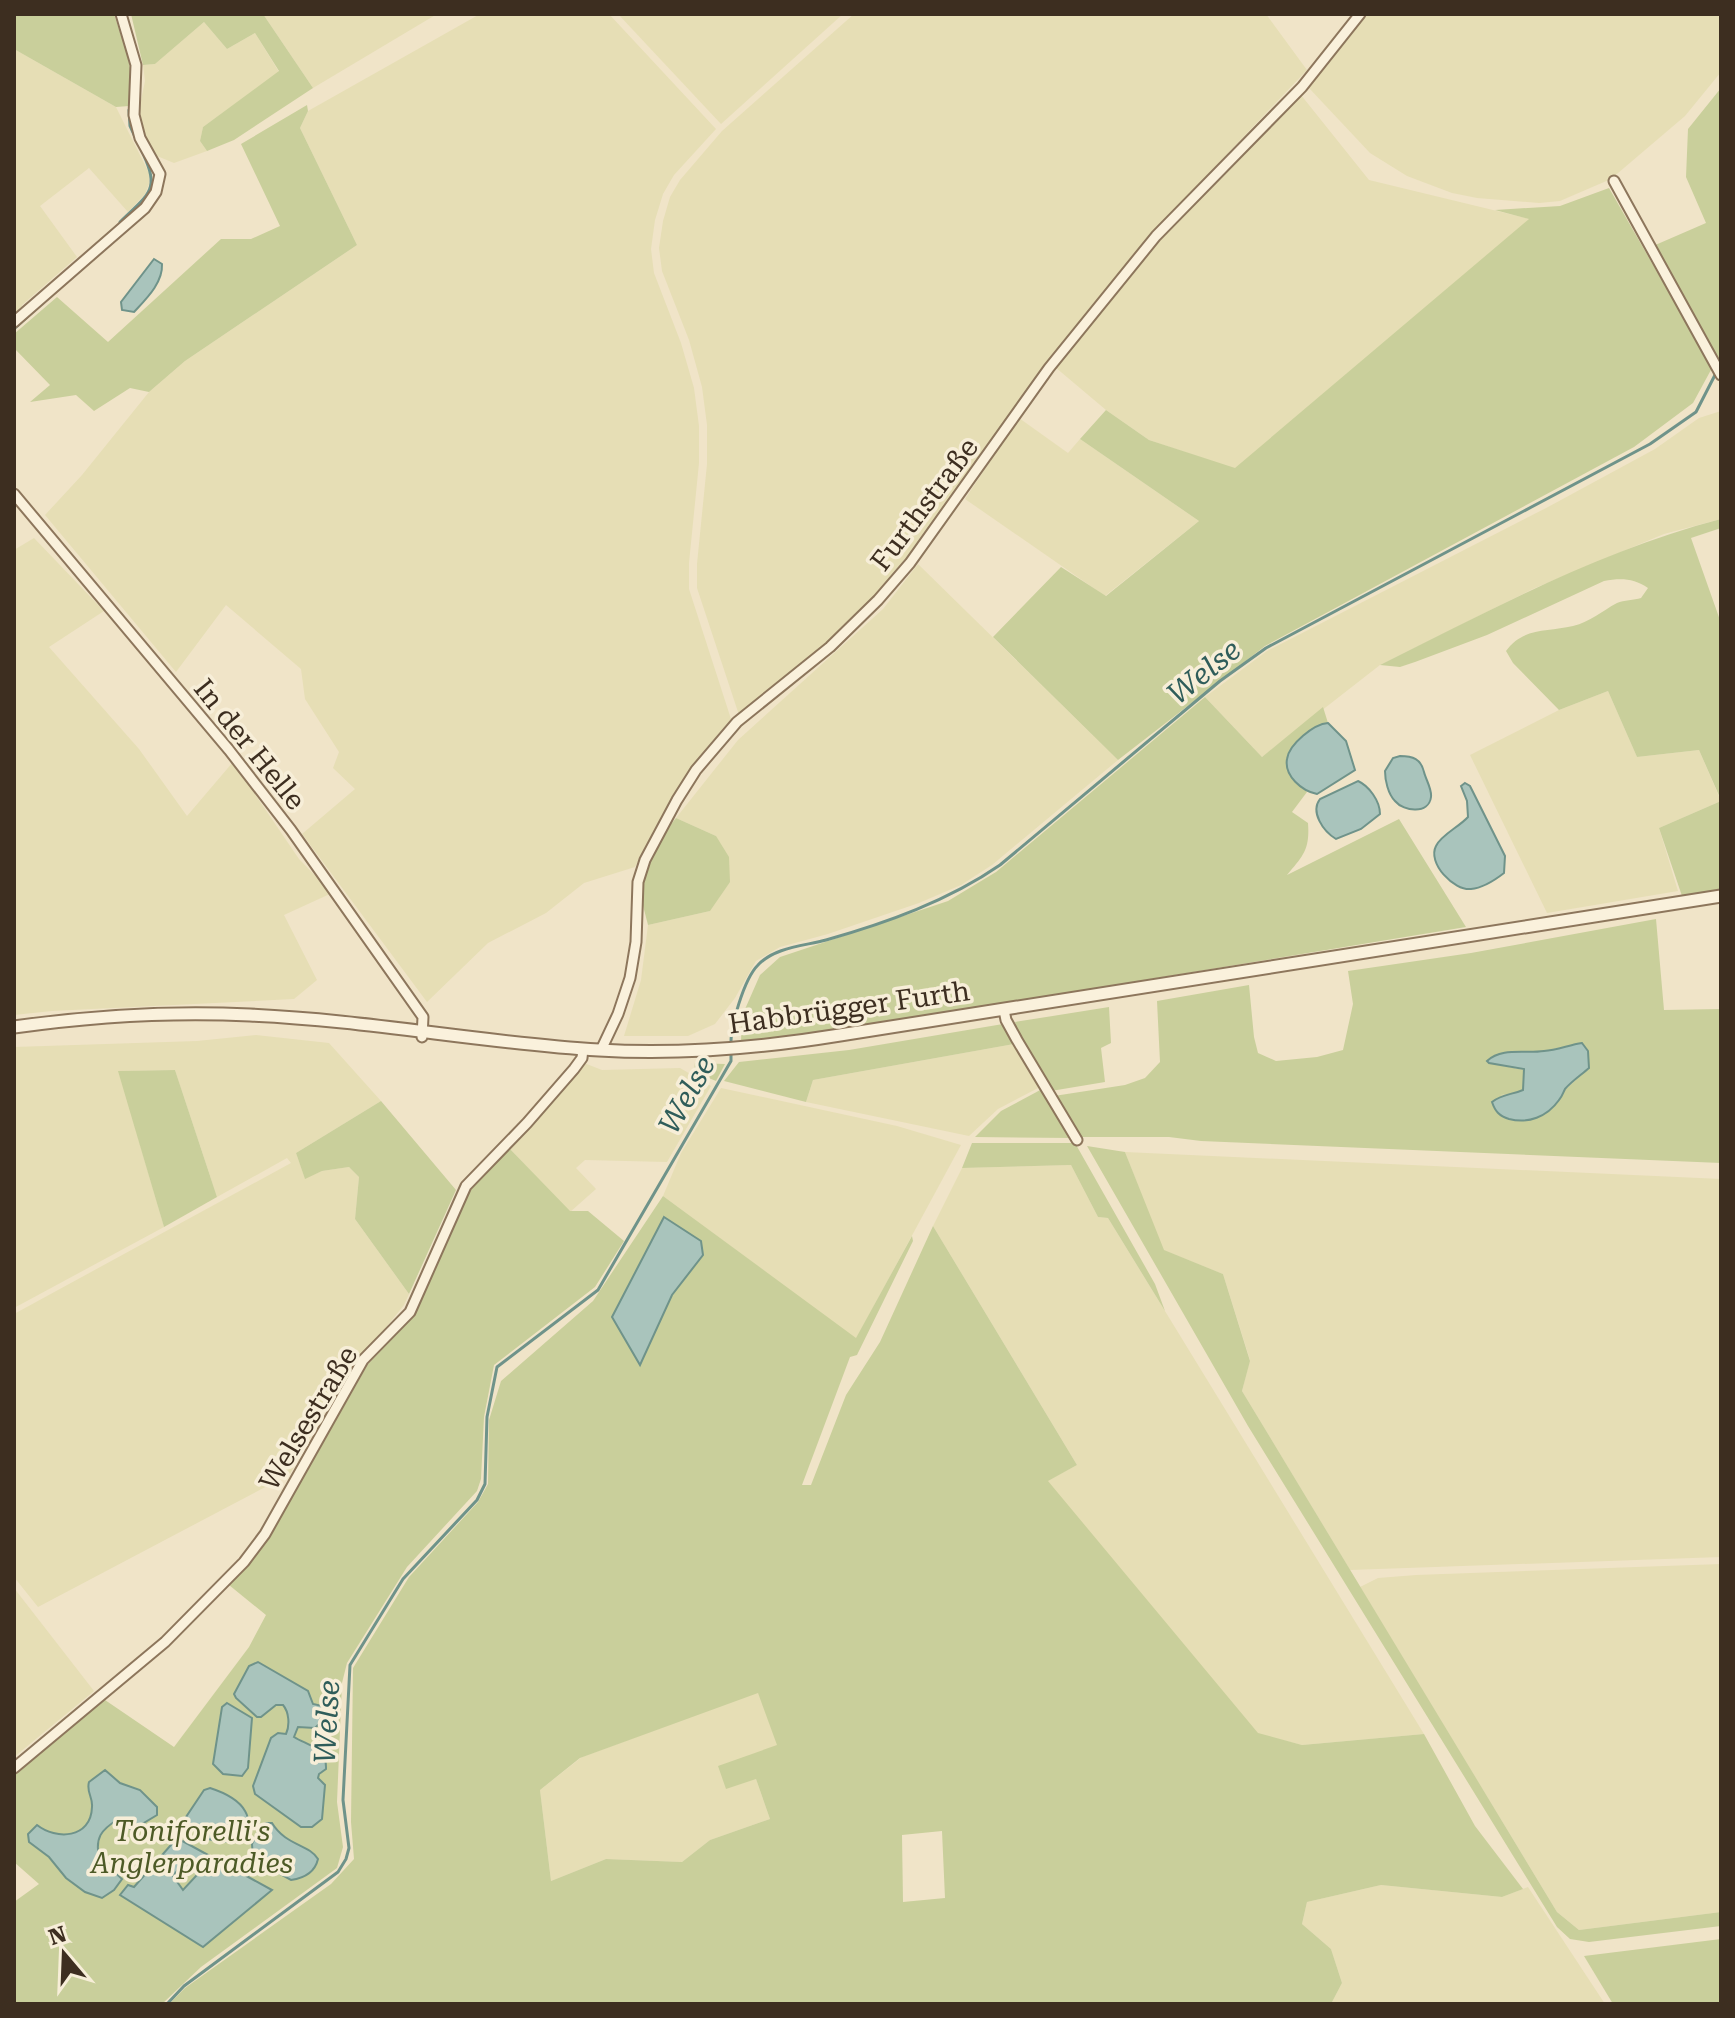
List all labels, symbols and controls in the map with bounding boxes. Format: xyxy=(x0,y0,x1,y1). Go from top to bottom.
street label: Furthstraße xyxy=(864,431,985,577)
water label: Welse xyxy=(1160,632,1247,711)
street label: In der Helle xyxy=(187,672,312,816)
street label: Habbrügger Furth xyxy=(726,974,972,1041)
water label: Welse xyxy=(651,1050,722,1140)
street label: Welsestraße xyxy=(252,1340,364,1496)
water label: Welse xyxy=(307,1679,346,1765)
park label: Toniforelli's Anglerparadies xyxy=(89,1815,293,1880)
north arrow xyxy=(24,1914,104,1994)
text: N xyxy=(46,1921,70,1950)

